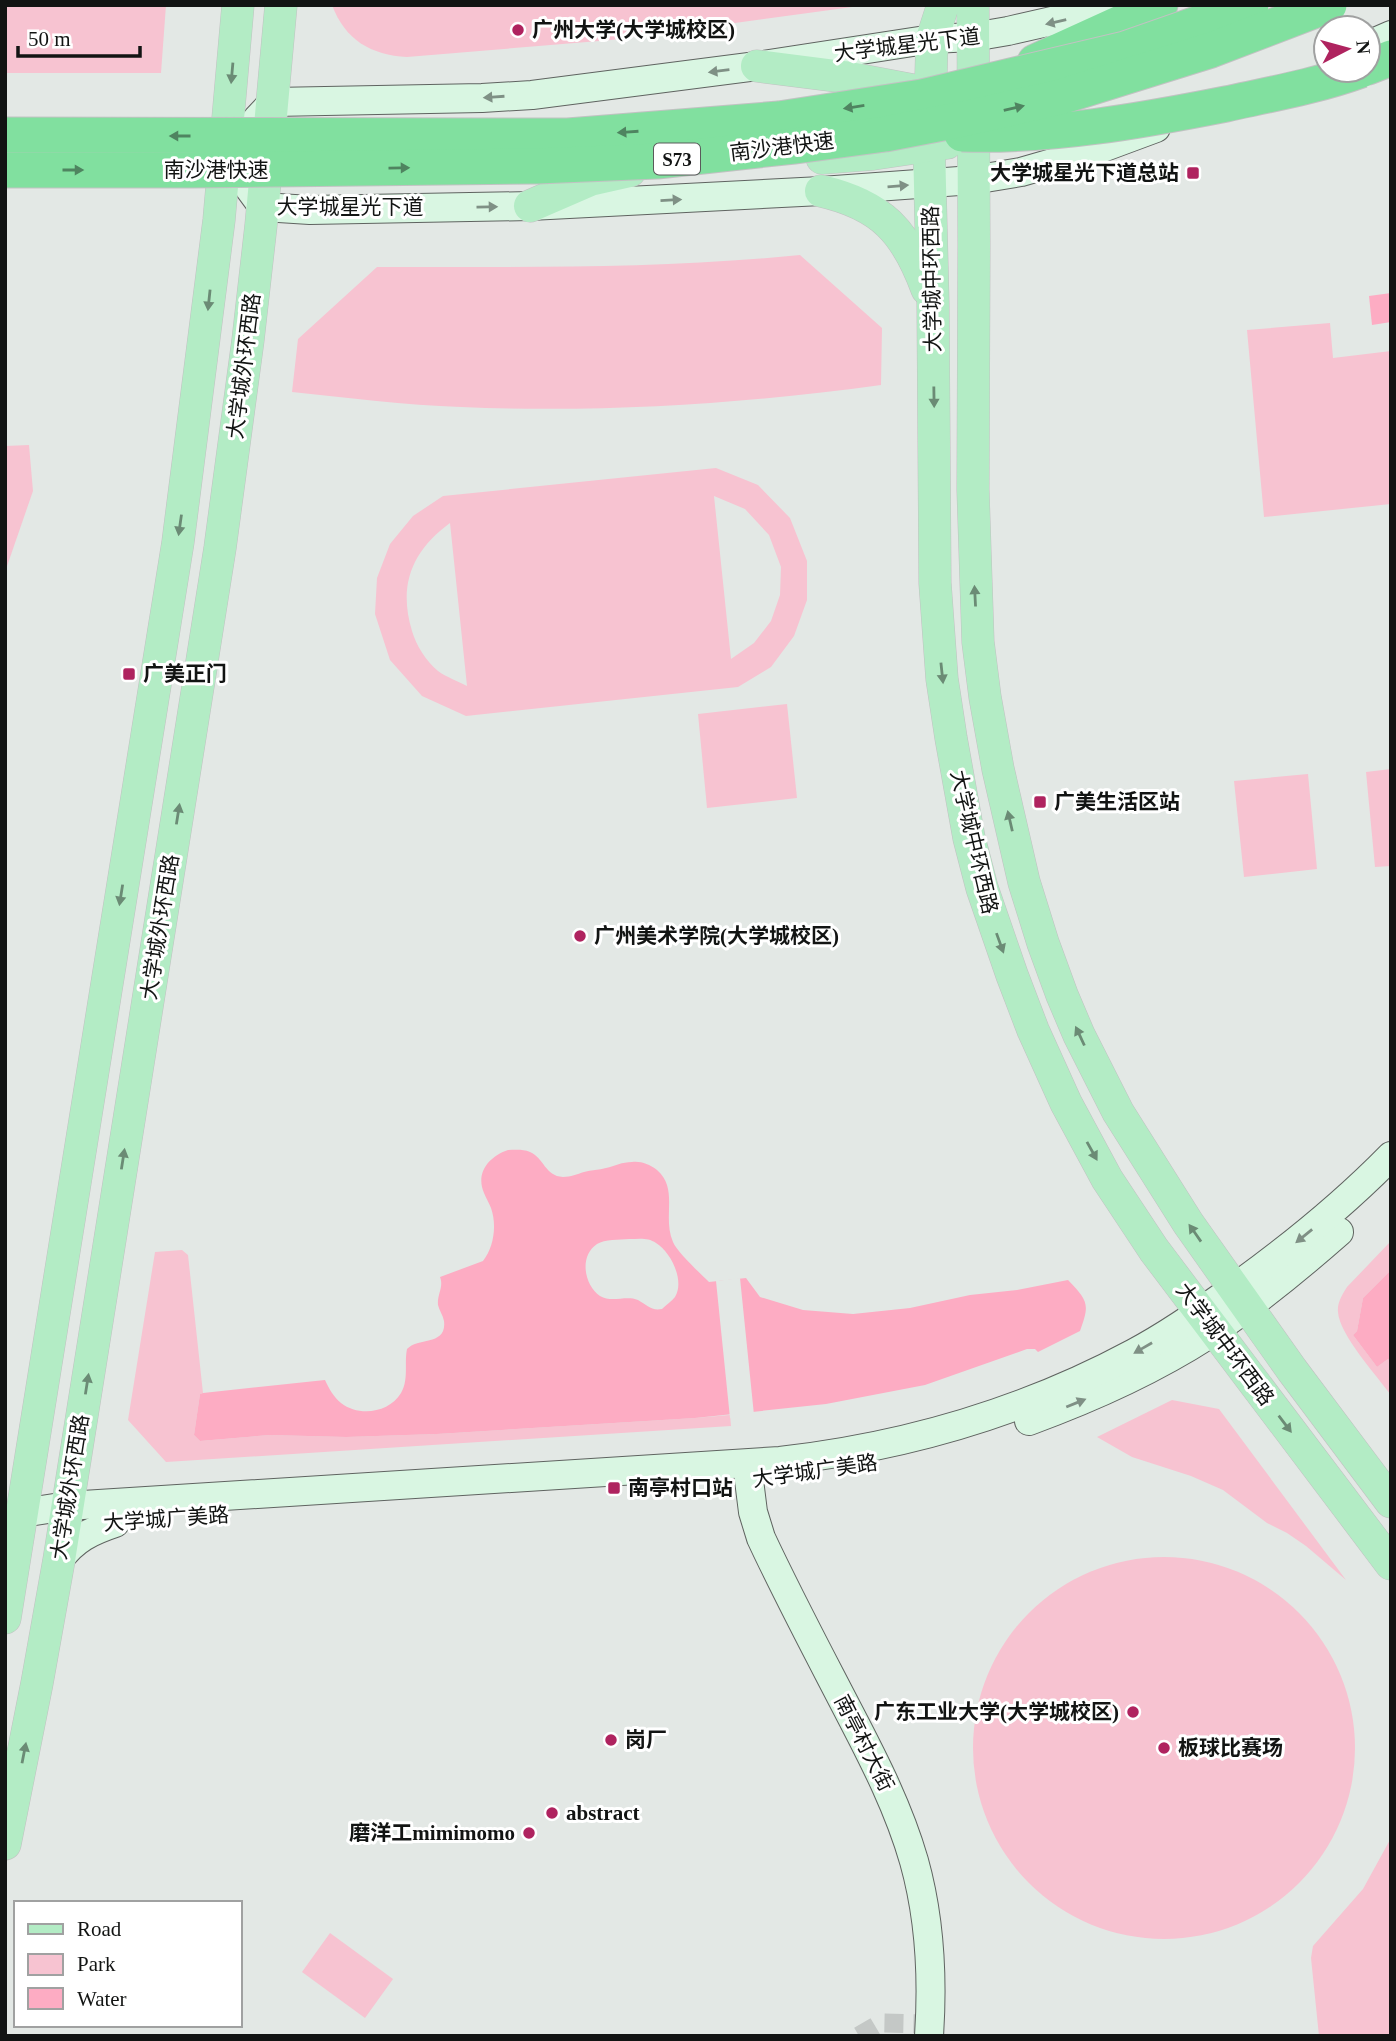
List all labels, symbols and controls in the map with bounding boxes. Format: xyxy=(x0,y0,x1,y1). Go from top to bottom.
scale bar xyxy=(18,14,140,58)
north arrow xyxy=(1312,14,1382,84)
one-way arrow xyxy=(1045,17,1067,28)
place label: 广州大学(大学城校区) xyxy=(532,18,735,42)
marker: 广州大学(大学城校区) xyxy=(510,22,526,38)
street label: 大学城星光下道 xyxy=(833,24,981,66)
text: 50 m xyxy=(28,27,71,51)
text: N xyxy=(1352,39,1375,55)
one-way arrow xyxy=(227,62,238,84)
one-way arrow xyxy=(708,65,730,76)
one-way arrow xyxy=(482,92,504,103)
one-way arrow xyxy=(843,102,865,113)
one-way arrow xyxy=(1003,102,1025,113)
one-way arrow xyxy=(617,126,639,137)
street label: 南沙港快速 xyxy=(728,129,836,165)
one-way arrow xyxy=(169,130,191,142)
road number: S73 xyxy=(654,144,700,174)
street label: 南沙港快速 xyxy=(164,158,269,182)
place label: 大学城星光下道总站 xyxy=(990,161,1179,185)
one-way arrow xyxy=(388,163,410,174)
one-way arrow xyxy=(63,164,85,176)
marker: 大学城星光下道总站 xyxy=(1185,165,1201,181)
one-way arrow xyxy=(887,180,909,191)
one-way arrow xyxy=(660,194,682,205)
street label: 大学城星光下道 xyxy=(277,195,424,219)
one-way arrow xyxy=(476,201,498,213)
street label: 大学城中环西路 xyxy=(919,205,945,353)
one-way arrow xyxy=(204,289,215,311)
street label: 大学城外环西路 xyxy=(223,292,265,440)
one-way arrow xyxy=(928,386,939,408)
one-way arrow xyxy=(175,514,186,536)
one-way arrow xyxy=(969,585,980,607)
place label: 广美正门 xyxy=(143,662,227,686)
one-way arrow xyxy=(936,663,947,685)
marker: 广美正门 xyxy=(121,666,137,682)
street label: 大学城中环西路 xyxy=(946,768,1002,916)
place label: 广美生活区站 xyxy=(1054,790,1180,814)
marker: 广美生活区站 xyxy=(1032,794,1048,810)
one-way arrow xyxy=(173,803,184,825)
one-way arrow xyxy=(1004,809,1015,831)
street label: 大学城外环西路 xyxy=(137,853,183,1001)
one-way arrow xyxy=(115,884,126,906)
place label: 广州美术学院(大学城校区) xyxy=(594,924,839,948)
marker: 广州美术学院(大学城校区) xyxy=(572,928,588,944)
one-way arrow xyxy=(995,933,1006,954)
one-way arrow xyxy=(1074,1026,1085,1047)
one-way arrow xyxy=(1086,1141,1098,1161)
one-way arrow xyxy=(117,1148,128,1170)
one-way arrow xyxy=(1188,1224,1202,1242)
one-way arrow xyxy=(1296,1228,1314,1243)
street label: 大学城中环西路 xyxy=(1171,1278,1279,1410)
one-way arrow xyxy=(1133,1342,1153,1354)
one-way arrow xyxy=(81,1373,92,1395)
one-way arrow xyxy=(1065,1398,1086,1409)
street label: 大学城外环西路 xyxy=(47,1413,93,1561)
one-way arrow xyxy=(1277,1415,1291,1433)
street label: 大学城广美路 xyxy=(751,1450,879,1492)
place label: 南亭村口站 xyxy=(628,1476,733,1500)
marker: 南亭村口站 xyxy=(606,1480,622,1496)
street label: 大学城广美路 xyxy=(102,1503,230,1535)
street label: 南亭村大街 xyxy=(829,1691,899,1795)
place label: 广东工业大学(大学城校区) xyxy=(874,1700,1119,1724)
marker: 广东工业大学(大学城校区) xyxy=(1125,1704,1141,1720)
place label: 岗厂 xyxy=(625,1728,667,1752)
marker: 岗厂 xyxy=(603,1732,619,1748)
place label: 板球比赛场 xyxy=(1178,1736,1283,1760)
marker: 板球比赛场 xyxy=(1156,1740,1172,1756)
one-way arrow xyxy=(19,1742,30,1764)
place label: abstract xyxy=(566,1801,639,1825)
marker: abstract xyxy=(544,1805,560,1821)
place label: 磨洋工mimimomo xyxy=(349,1821,515,1845)
marker: 磨洋工mimimomo xyxy=(521,1825,537,1841)
legend xyxy=(14,1901,242,2027)
text: Road xyxy=(77,1917,122,1941)
text: Park xyxy=(77,1952,116,1976)
text: Water xyxy=(77,1987,127,2011)

